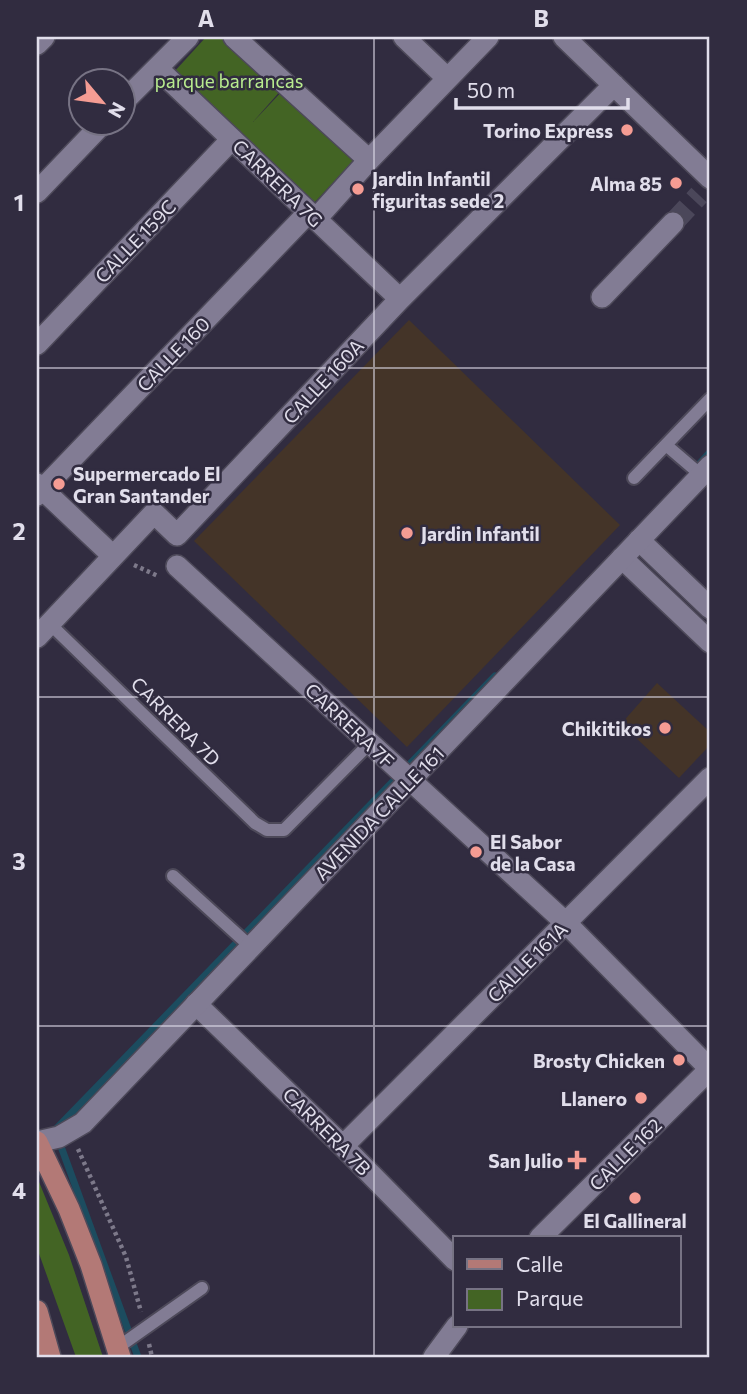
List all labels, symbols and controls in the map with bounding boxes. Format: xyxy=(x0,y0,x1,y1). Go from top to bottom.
text: A xyxy=(198,4,215,32)
text: B xyxy=(533,4,549,32)
north arrow xyxy=(66,66,136,136)
scale bar xyxy=(456,66,628,110)
park label: parque barrancas xyxy=(155,69,303,92)
text: 50 m xyxy=(467,77,515,102)
text: N xyxy=(104,99,131,122)
place label: Torino Express xyxy=(483,119,613,142)
marker: Torino Express xyxy=(619,122,635,138)
street label: CARRERA 7G xyxy=(228,134,328,232)
place label: Jardin Infantil figuritas sede 2 xyxy=(372,167,504,212)
place label: Alma 85 xyxy=(590,172,662,195)
marker: Alma 85 xyxy=(668,175,684,191)
marker: Jardin Infantil figuritas sede 2 xyxy=(350,181,366,197)
text: 1 xyxy=(14,188,24,216)
street label: CALLE 159C xyxy=(90,195,180,287)
street label: CALLE 160 xyxy=(132,312,214,396)
street label: CALLE 160A xyxy=(278,334,368,428)
place label: Supermercado El Gran Santander xyxy=(73,462,220,507)
marker: Supermercado El Gran Santander xyxy=(51,476,67,492)
text: 2 xyxy=(12,517,26,545)
place label: Jardin Infantil xyxy=(421,522,540,545)
marker: Jardin Infantil xyxy=(399,525,415,541)
street label: CARRERA 7D xyxy=(127,672,225,770)
street label: CARRERA 7F xyxy=(301,678,399,772)
place label: Chikitikos xyxy=(562,717,651,740)
marker: Chikitikos xyxy=(657,720,673,736)
street label: AVENIDA CALLE 161 xyxy=(309,742,449,884)
place label: El Sabor de la Casa xyxy=(490,830,575,875)
marker: El Sabor de la Casa xyxy=(468,844,484,860)
text: 3 xyxy=(12,847,26,875)
street label: CALLE 161A xyxy=(482,917,572,1007)
place label: Brosty Chicken xyxy=(533,1049,665,1072)
marker: Brosty Chicken xyxy=(671,1052,687,1068)
street label: CARRERA 7B xyxy=(278,1082,376,1180)
place label: Llanero xyxy=(561,1087,627,1110)
marker: Llanero xyxy=(633,1090,649,1106)
street label: CALLE 162 xyxy=(584,1113,666,1195)
place label: San Julio xyxy=(488,1149,563,1172)
marker: San Julio xyxy=(569,1152,585,1168)
text: 4 xyxy=(12,1176,26,1204)
marker: El Gallineral xyxy=(627,1190,643,1206)
place label: El Gallineral xyxy=(583,1209,687,1232)
legend xyxy=(453,1236,680,1328)
text: Calle xyxy=(516,1251,563,1276)
text: Parque xyxy=(516,1285,583,1310)

